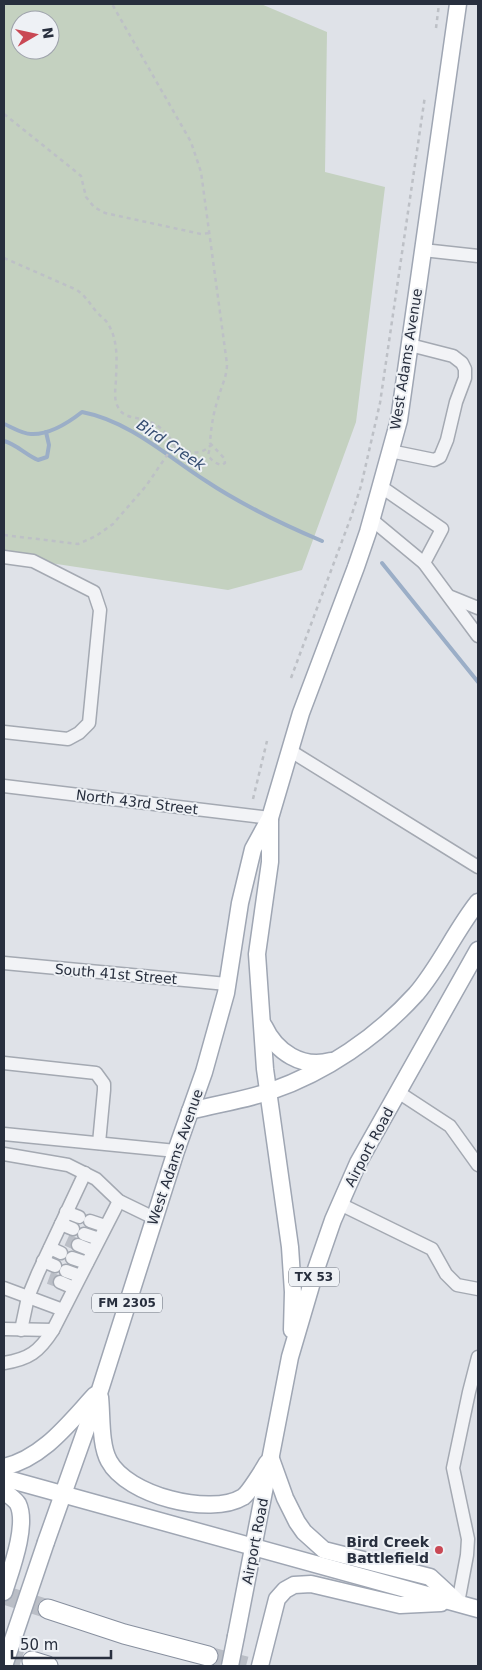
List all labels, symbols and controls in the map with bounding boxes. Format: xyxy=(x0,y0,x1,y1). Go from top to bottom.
north arrow xyxy=(10,10,60,60)
text: N xyxy=(39,26,57,40)
street label: West Adams Avenue xyxy=(387,287,425,431)
water label: Bird Creek xyxy=(133,416,210,475)
street label: North 43rd Street xyxy=(75,787,199,817)
street label: South 41st Street xyxy=(54,961,178,987)
street label: West Adams Avenue xyxy=(144,1087,206,1227)
street label: Airport Road xyxy=(341,1105,397,1189)
road number: TX 53 xyxy=(289,1268,339,1286)
road number: FM 2305 xyxy=(92,1294,162,1312)
street label: Airport Road xyxy=(239,1497,271,1585)
place label: Bird Creek Battlefield xyxy=(346,1534,430,1566)
marker: Bird Creek Battlefield xyxy=(433,1544,445,1556)
scale bar xyxy=(12,1628,111,1660)
text: 50 m xyxy=(20,1636,58,1654)

